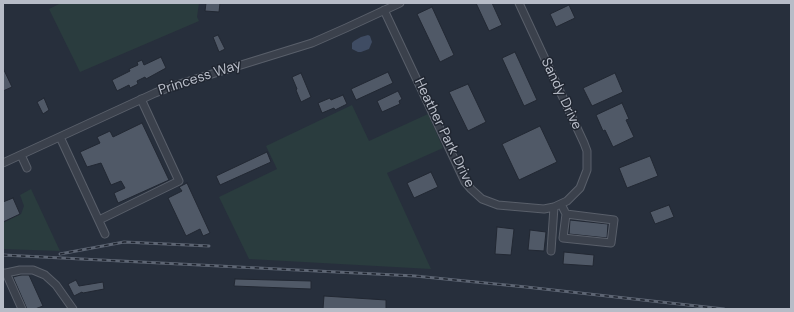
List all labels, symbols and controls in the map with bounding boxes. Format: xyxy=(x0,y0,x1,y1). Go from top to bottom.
street label: Sandy Drive xyxy=(537,55,585,133)
street label: Princess Way xyxy=(156,57,244,99)
street label: Heather Park Drive xyxy=(410,75,478,191)

